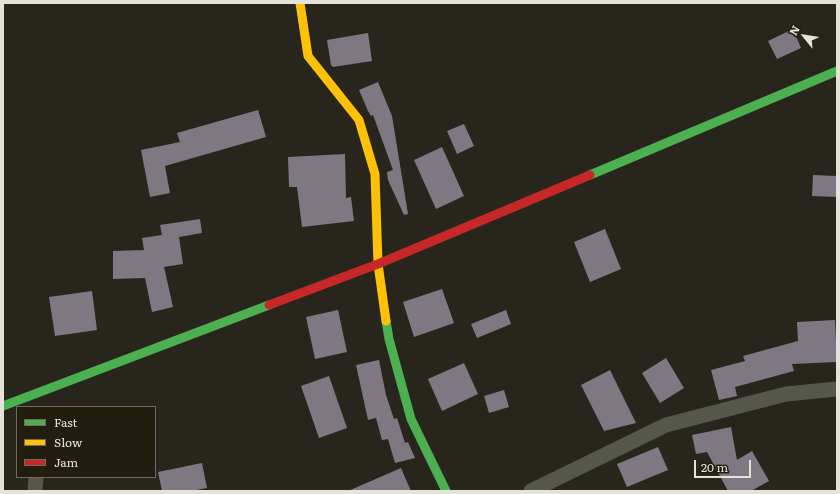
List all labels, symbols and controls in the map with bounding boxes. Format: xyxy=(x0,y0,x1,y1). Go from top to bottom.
north arrow xyxy=(784,16,824,56)
text: N xyxy=(784,22,803,38)
legend xyxy=(16,406,156,478)
text: Fast xyxy=(54,413,77,431)
text: Slow xyxy=(54,433,82,451)
scale bar xyxy=(696,452,753,478)
text: Jam xyxy=(54,453,78,471)
text: 20 m xyxy=(701,458,728,476)

